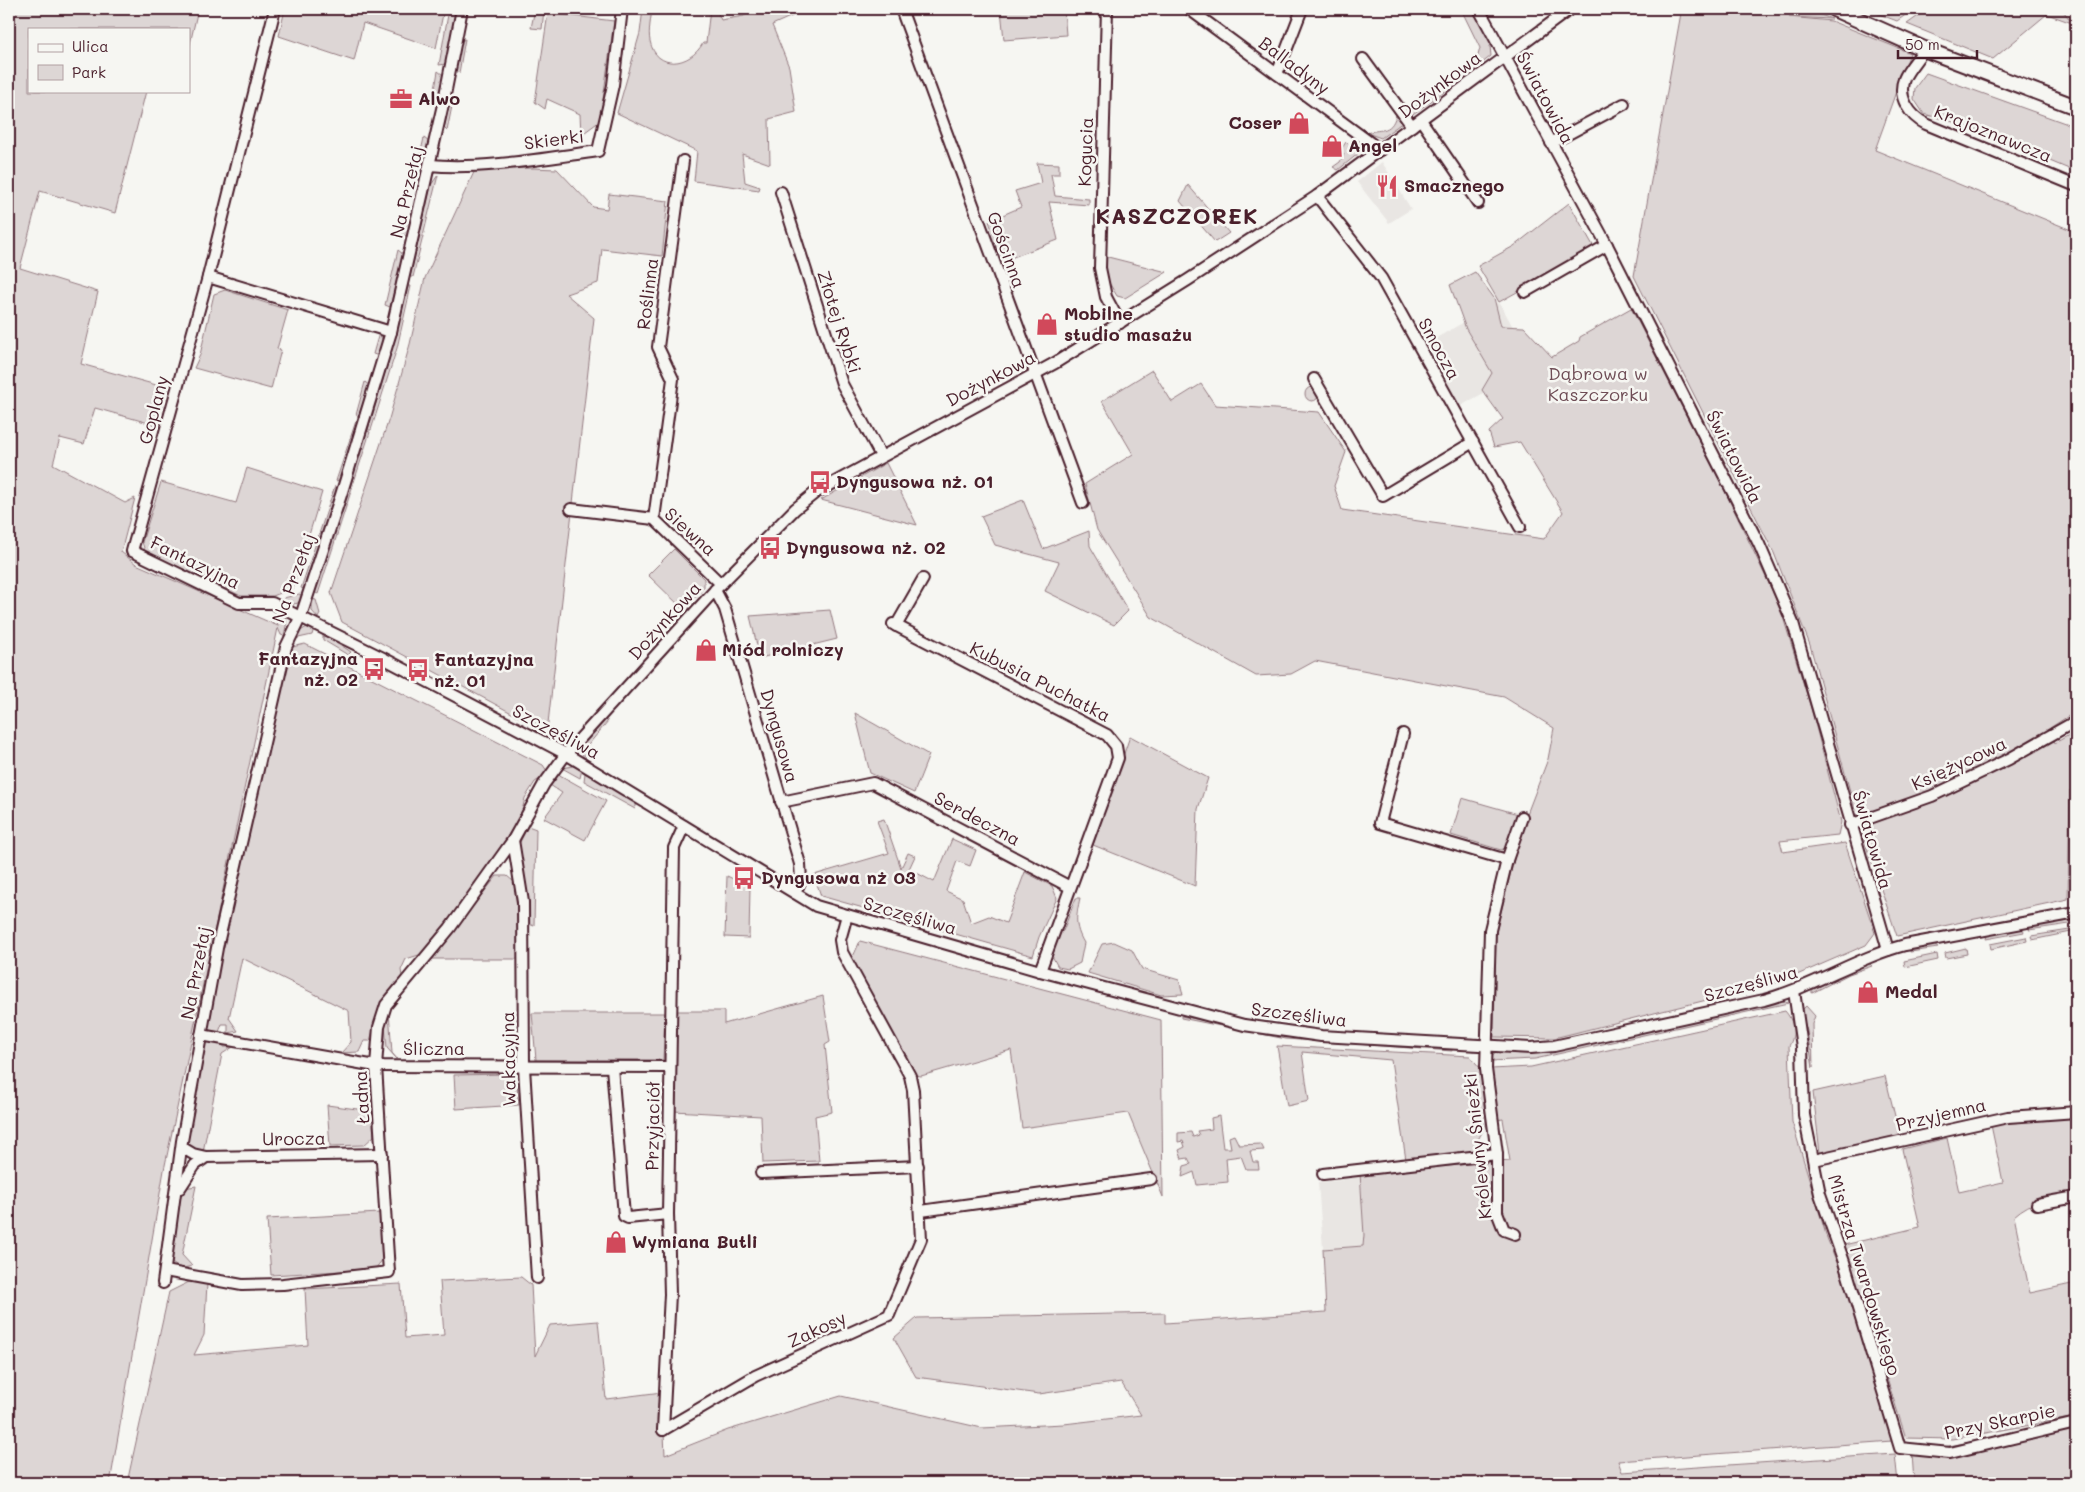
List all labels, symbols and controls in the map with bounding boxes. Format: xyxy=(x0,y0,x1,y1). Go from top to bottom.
legend xyxy=(28,28,190,92)
scale bar xyxy=(1898,28,1976,60)
street label: Balladyny xyxy=(1254,31,1335,100)
text: 50 m xyxy=(1905,34,1940,54)
text: Ulica xyxy=(72,36,109,56)
street label: Dożynkowa xyxy=(1393,45,1486,123)
street label: Światowida xyxy=(1511,47,1580,148)
text: Park xyxy=(72,62,106,82)
office icon: Alwo xyxy=(388,86,414,112)
place label: Alwo xyxy=(418,86,460,110)
street label: Krajoznawcza xyxy=(1931,99,2056,168)
place label: Coser xyxy=(1229,110,1282,134)
shop icon: Coser xyxy=(1286,110,1312,136)
street label: Kogucia xyxy=(1072,117,1098,187)
street label: Skierki xyxy=(522,123,585,155)
shop icon: Angel xyxy=(1319,133,1345,159)
place label: Angel xyxy=(1348,133,1397,157)
street label: Na Przełaj xyxy=(384,143,428,240)
restaurant icon: Smacznego xyxy=(1374,173,1400,199)
place label: Smacznego xyxy=(1404,173,1504,197)
district label: KASZCZOREK xyxy=(1096,201,1258,230)
street label: Gościnna xyxy=(982,208,1032,291)
street label: Roślinna xyxy=(631,257,663,331)
street label: Złotej Rybki xyxy=(812,267,868,376)
place label: Mobilne studio masażu xyxy=(1064,301,1192,346)
shop icon: Mobilne studio masażu xyxy=(1034,311,1060,337)
street label: Smocza xyxy=(1413,313,1467,384)
street label: Dożynkowa xyxy=(942,345,1039,412)
park label: Dąbrowa w Kaszczorku xyxy=(1548,361,1648,406)
street label: Goplany xyxy=(132,373,174,447)
street label: Światowida xyxy=(1701,406,1769,507)
bus stop icon: Dyngusowa nż. 01 xyxy=(807,469,833,495)
place label: Dyngusowa nż. 01 xyxy=(836,469,994,493)
street label: Siewna xyxy=(660,502,722,561)
street label: Na Przełaj xyxy=(266,529,320,626)
street label: Fantazyjna xyxy=(147,530,244,594)
bus stop icon: Dyngusowa nż. 02 xyxy=(757,535,783,561)
place label: Dyngusowa nż. 02 xyxy=(786,535,946,559)
street label: Dożynkowa xyxy=(623,576,706,665)
street label: Kubusia Puchatka xyxy=(966,635,1115,727)
shop icon: Miód rolniczy xyxy=(693,637,719,663)
place label: Miód rolniczy xyxy=(722,637,844,661)
place label: Fantazyjna nż. 02 xyxy=(258,646,358,691)
place label: Fantazyjna nż. 01 xyxy=(434,647,534,692)
bus stop icon: Fantazyjna nż. 02 xyxy=(361,656,387,682)
bus stop icon: Fantazyjna nż. 01 xyxy=(405,657,431,683)
street label: Dyngusowa xyxy=(755,686,805,785)
street label: Szczęśliwa xyxy=(508,698,605,764)
street label: Księżycowa xyxy=(1907,731,2010,796)
street label: Serdeczna xyxy=(930,785,1025,851)
street label: Światowida xyxy=(1847,788,1898,892)
bus stop icon: Dyngusowa nż 03 xyxy=(731,865,757,891)
place label: Dyngusowa nż 03 xyxy=(761,865,916,889)
street label: Szczęśliwa xyxy=(861,890,960,940)
street label: Na Przełaj xyxy=(174,924,216,1021)
street label: Szczęśliwa xyxy=(1701,959,1800,1007)
shop icon: Medal xyxy=(1855,979,1881,1005)
place label: Medal xyxy=(1885,979,1938,1003)
street label: Szczęśliwa xyxy=(1250,996,1348,1032)
street label: Wakacyjna xyxy=(495,1011,521,1107)
street label: Śliczna xyxy=(403,1036,465,1060)
street label: Ładna xyxy=(348,1070,374,1124)
street label: Królewny Śnieżki xyxy=(1457,1072,1497,1221)
street label: Przyjaciół xyxy=(639,1081,665,1171)
street label: Przyjemna xyxy=(1893,1092,1988,1136)
street label: Urocza xyxy=(262,1125,326,1151)
street label: Mistrza Twardowskiego xyxy=(1823,1171,1907,1378)
shop icon: Wymiana Butli xyxy=(603,1229,629,1255)
place label: Wymiana Butli xyxy=(632,1229,758,1253)
street label: Zakosy xyxy=(784,1305,850,1353)
street label: Przy Skarpie xyxy=(1942,1398,2058,1444)

